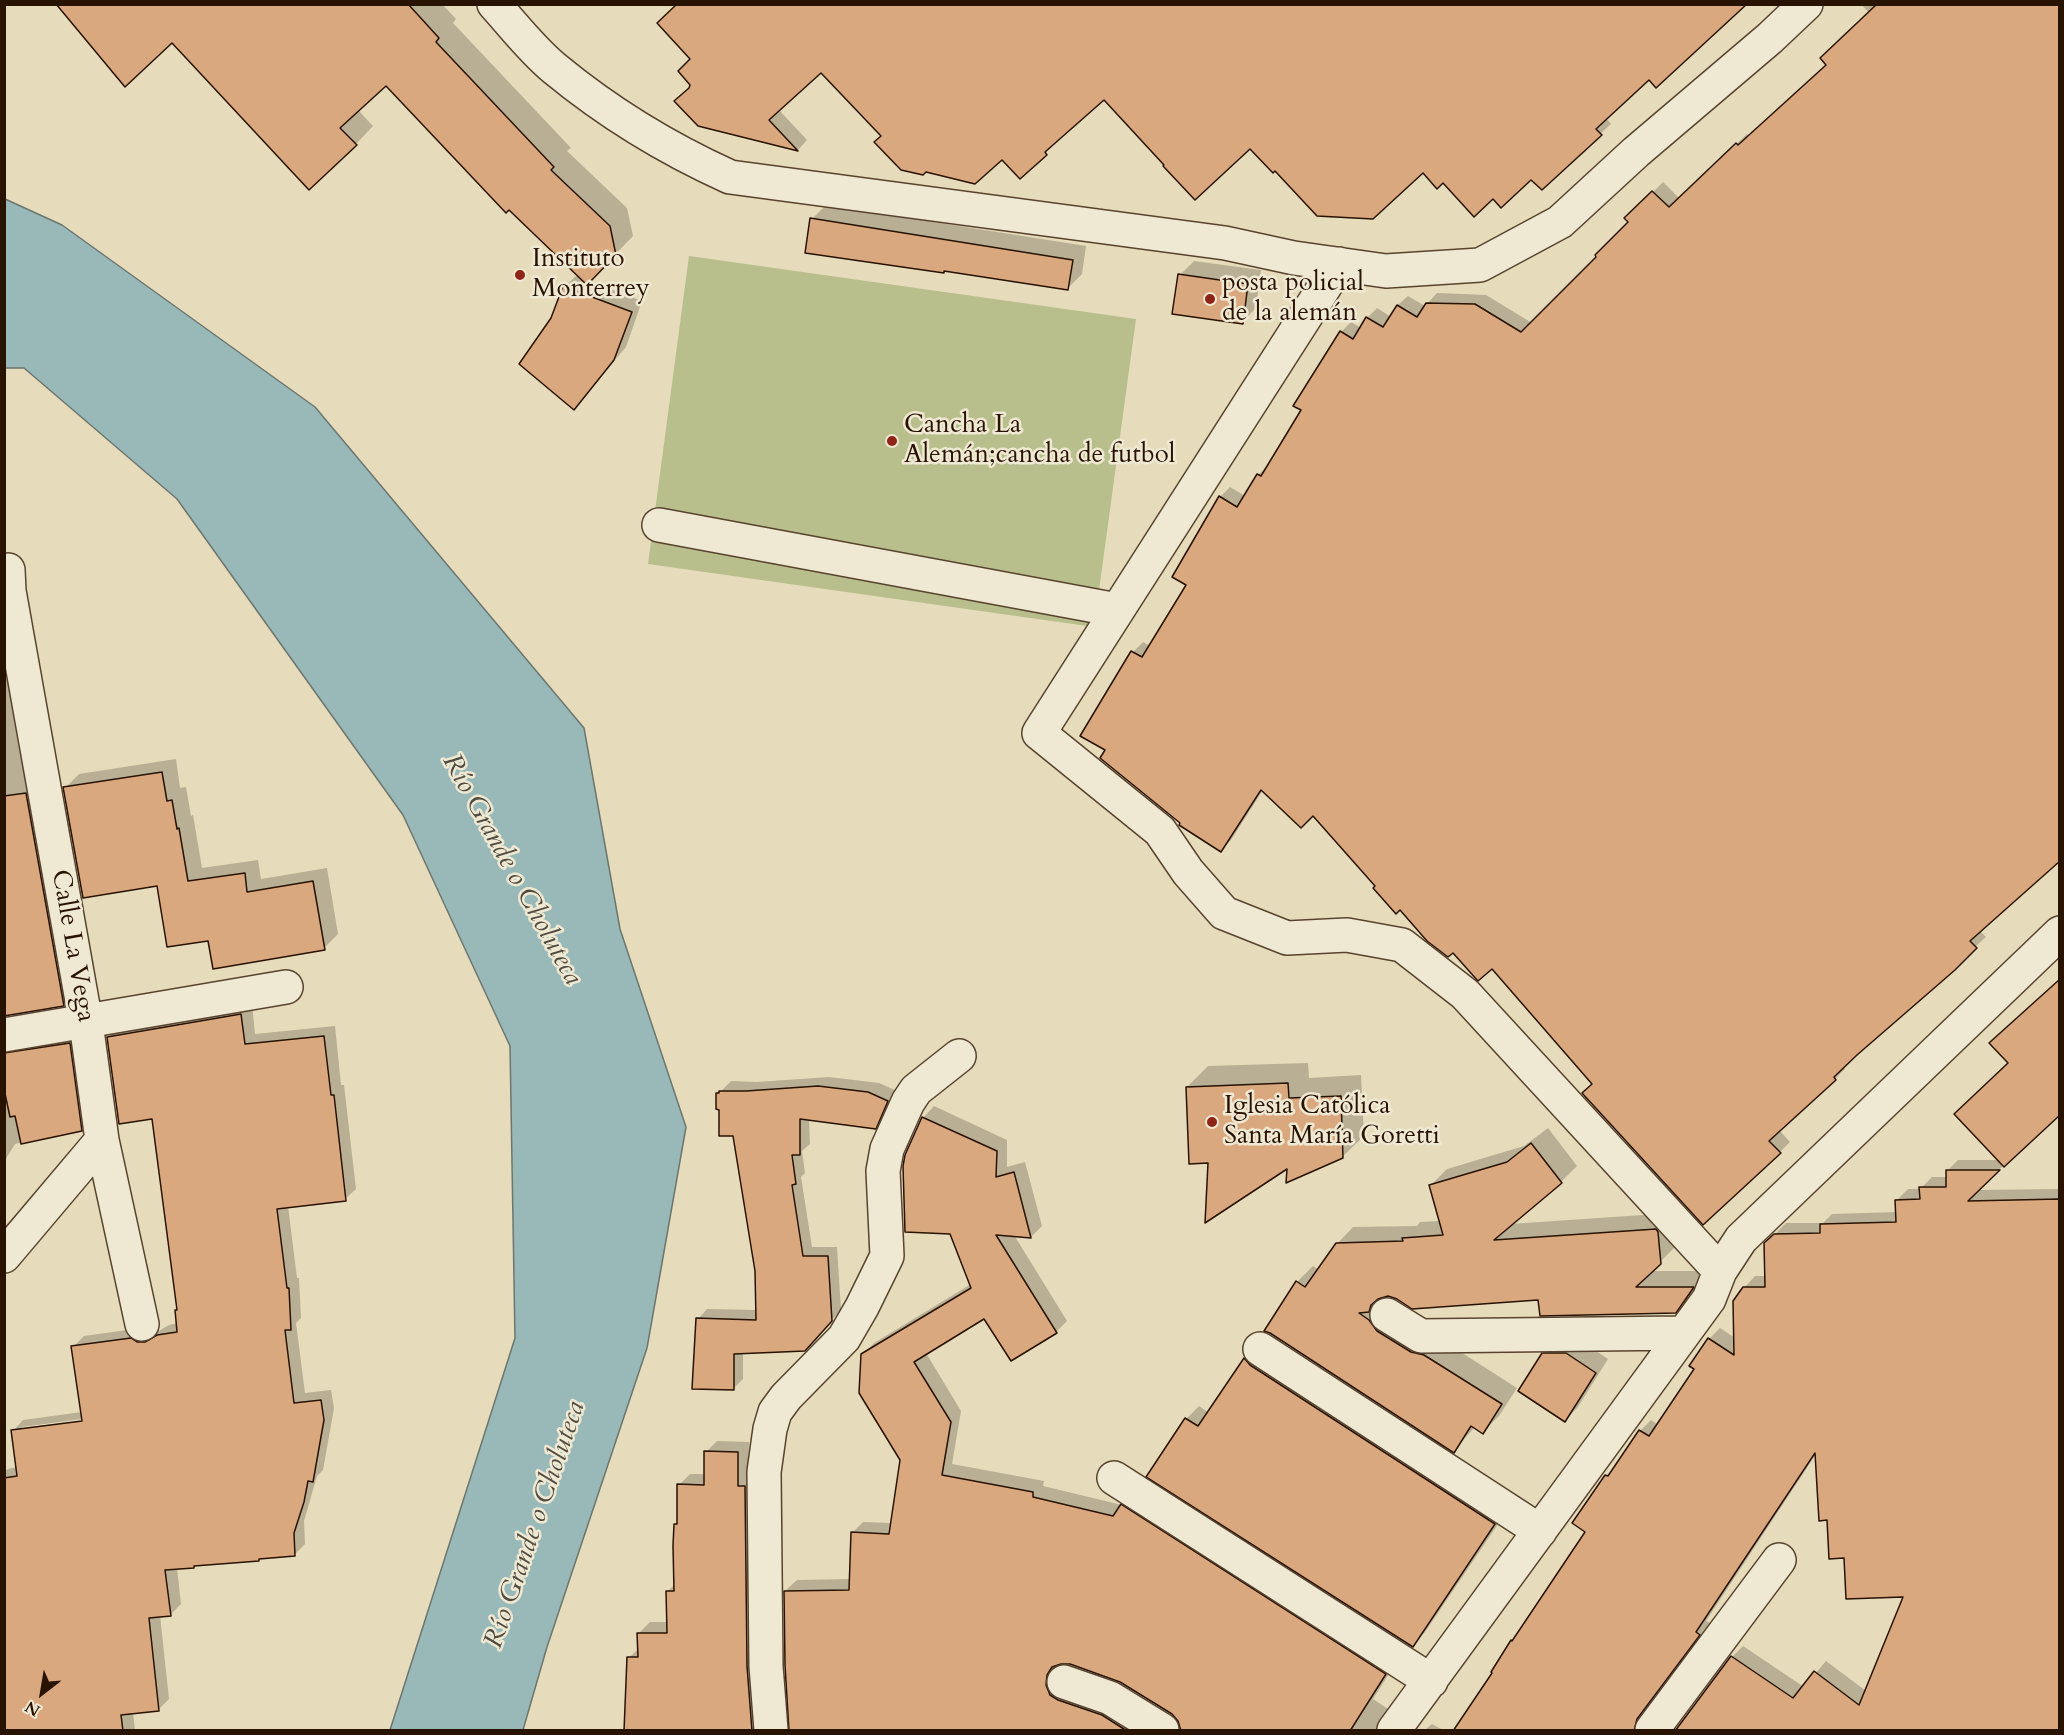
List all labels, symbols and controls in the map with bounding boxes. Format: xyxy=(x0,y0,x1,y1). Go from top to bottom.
place label: Instituto Monterrey xyxy=(532,244,650,306)
marker: Instituto Monterrey xyxy=(513,268,527,282)
place label: posta policial de la alemán xyxy=(1222,268,1364,330)
marker: posta policial de la alemán xyxy=(1203,292,1217,306)
place label: Cancha La Alemán;cancha de futbol xyxy=(904,410,1175,472)
marker: Cancha La Alemán;cancha de futbol xyxy=(885,434,899,448)
water label: Río Grande o Choluteca xyxy=(434,749,588,991)
street label: Calle La Vega xyxy=(43,868,101,1024)
place label: Iglesia Católica Santa María Goretti xyxy=(1224,1091,1440,1152)
marker: Iglesia Católica Santa María Goretti xyxy=(1205,1115,1219,1129)
water label: Río Grande o Choluteca xyxy=(479,1397,593,1653)
north arrow xyxy=(12,1663,72,1723)
text: N xyxy=(21,1695,44,1721)

